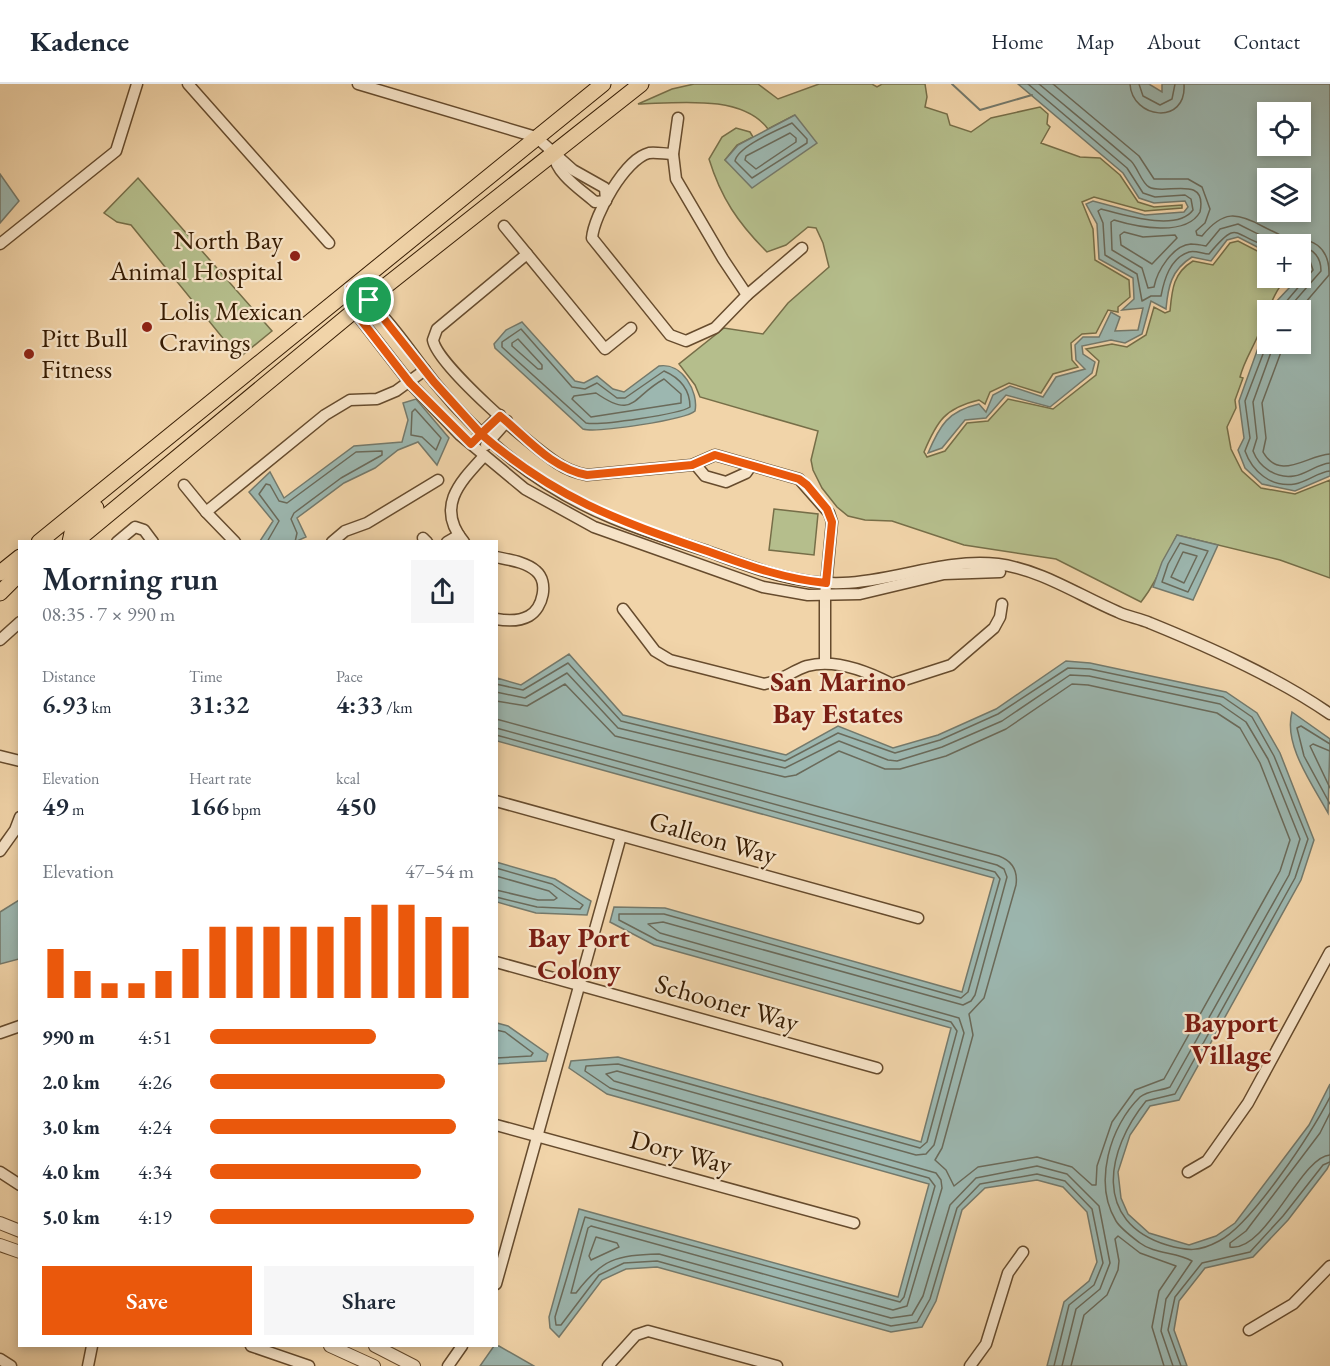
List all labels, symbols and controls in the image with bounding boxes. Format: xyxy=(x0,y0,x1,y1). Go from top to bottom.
text: Kadence xyxy=(30,23,129,59)
text: Home xyxy=(991,28,1043,55)
text: Map xyxy=(1076,28,1114,55)
text: About xyxy=(1147,28,1200,55)
text: Contact xyxy=(1233,28,1300,55)
map controls xyxy=(1257,102,1311,354)
button: locate xyxy=(1257,102,1311,156)
button: layers xyxy=(1257,168,1311,222)
place label: North Bay Animal Hospital xyxy=(108,222,283,288)
button: + xyxy=(1257,234,1311,288)
marker: North Bay Animal Hospital xyxy=(288,249,302,263)
pin xyxy=(343,274,394,325)
icon: arrive xyxy=(352,283,385,316)
place label: Lolis Mexican Cravings xyxy=(159,293,303,359)
button: − xyxy=(1257,300,1311,354)
place label: Pitt Bull Fitness xyxy=(41,320,128,386)
marker: Lolis Mexican Cravings xyxy=(140,320,154,334)
marker: Pitt Bull Fitness xyxy=(22,347,36,361)
text: Morning run xyxy=(42,557,219,600)
button: share xyxy=(411,560,474,623)
text: 08:35 · 7 × 990 m xyxy=(42,601,175,627)
district label: San Marino Bay Estates xyxy=(770,663,906,731)
text: Distance xyxy=(42,666,95,687)
text: Time xyxy=(189,666,222,687)
text: Pace xyxy=(336,666,363,687)
text: 6.93 xyxy=(42,687,88,721)
text: 31:32 xyxy=(189,687,249,721)
text: 4:33 xyxy=(336,687,383,721)
text: km xyxy=(88,697,111,718)
text: /km xyxy=(383,697,413,718)
text: Elevation xyxy=(42,768,100,789)
text: Heart rate xyxy=(189,768,251,789)
text: kcal xyxy=(336,768,360,789)
text: 49 xyxy=(42,789,69,823)
text: 166 xyxy=(189,789,229,823)
text: 450 xyxy=(336,789,376,823)
text: m xyxy=(69,799,84,820)
text: bpm xyxy=(229,799,261,820)
street label: Galleon Way xyxy=(645,803,781,872)
text: Elevation xyxy=(42,858,114,884)
text: 47–54 m xyxy=(405,858,474,884)
district label: Bay Port Colony xyxy=(528,919,630,987)
street label: Schooner Way xyxy=(651,965,803,1040)
district label: Bayport Village xyxy=(1184,1004,1279,1072)
text: 990 m xyxy=(42,1024,95,1050)
text: 4:51 xyxy=(138,1024,172,1050)
text: 2.0 km xyxy=(42,1069,100,1095)
text: 4:26 xyxy=(138,1069,172,1095)
text: 3.0 km xyxy=(42,1114,100,1140)
text: 4:24 xyxy=(138,1114,172,1140)
street label: Dory Way xyxy=(626,1121,736,1182)
text: 4.0 km xyxy=(42,1159,100,1185)
text: 4:34 xyxy=(138,1159,172,1185)
text: 5.0 km xyxy=(42,1204,100,1230)
text: 4:19 xyxy=(138,1204,172,1230)
button: Save xyxy=(42,1266,252,1335)
button: Share xyxy=(264,1266,474,1335)

